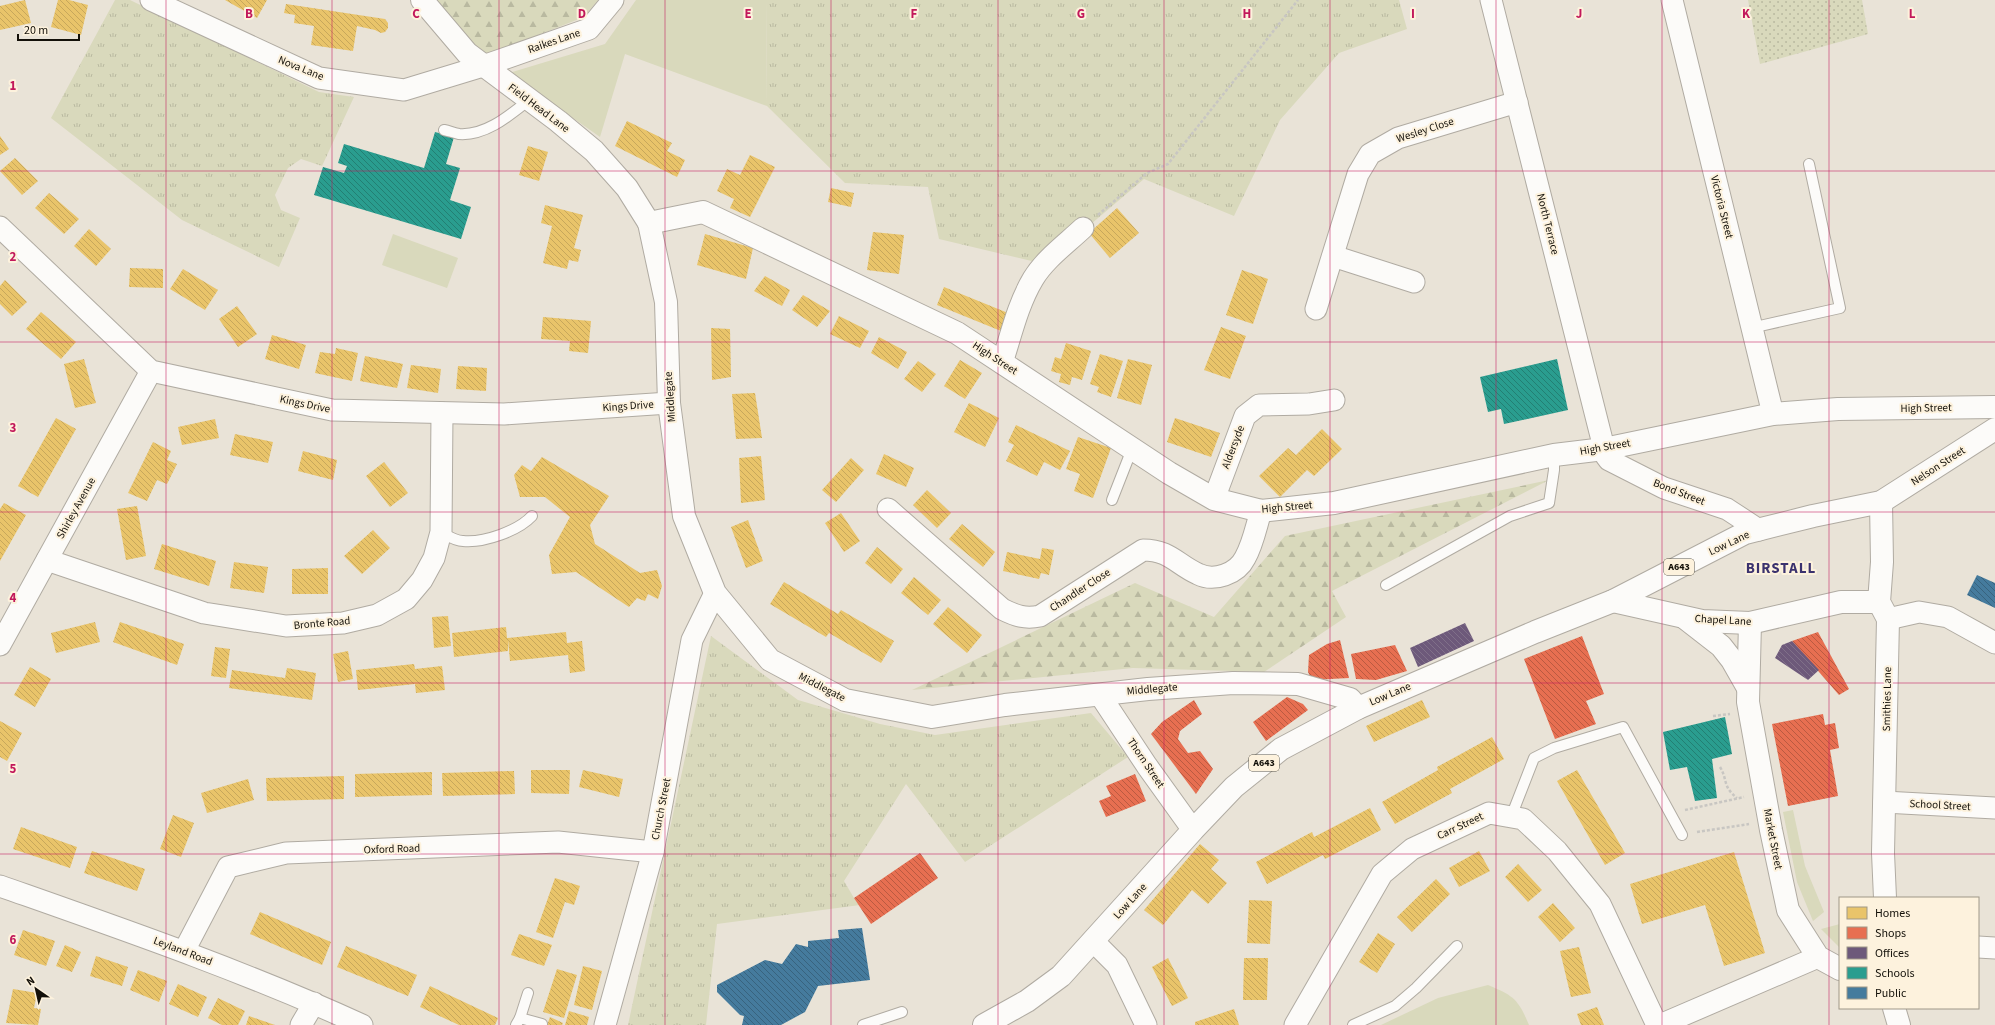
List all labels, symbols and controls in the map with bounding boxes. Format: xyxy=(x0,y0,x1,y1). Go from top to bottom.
text: B xyxy=(245,5,253,23)
text: C xyxy=(412,5,420,23)
text: D xyxy=(578,5,586,23)
text: E xyxy=(744,5,752,23)
text: F xyxy=(911,5,918,23)
text: G xyxy=(1077,5,1085,23)
text: H xyxy=(1243,5,1251,23)
text: I xyxy=(1411,5,1415,23)
text: J xyxy=(1576,5,1582,23)
text: K xyxy=(1742,5,1751,23)
text: L xyxy=(1909,5,1916,23)
scale bar xyxy=(18,16,79,42)
text: 20 m xyxy=(24,22,48,39)
street label: Raikes Lane xyxy=(526,25,583,57)
street label: Nova Lane xyxy=(276,52,327,84)
text: 1 xyxy=(10,77,17,95)
street label: Field Head Lane xyxy=(505,80,573,136)
street label: Wesley Close xyxy=(1394,114,1456,146)
street label: Victoria Street xyxy=(1707,174,1737,240)
street label: North Terrace xyxy=(1533,192,1563,257)
text: 2 xyxy=(10,248,17,266)
street label: High Street xyxy=(969,338,1021,378)
street label: Middlegate xyxy=(661,371,679,423)
street label: Kings Drive xyxy=(278,391,332,417)
street label: Kings Drive xyxy=(602,397,655,415)
street label: High Street xyxy=(1900,400,1952,416)
text: 3 xyxy=(10,419,17,437)
street label: Aldersyde xyxy=(1218,423,1248,471)
street label: High Street xyxy=(1579,435,1632,459)
street label: Nelson Street xyxy=(1908,443,1968,489)
street label: Shirley Avenue xyxy=(53,474,99,541)
street label: Bond Street xyxy=(1651,475,1707,509)
street label: High Street xyxy=(1261,497,1313,517)
street label: Low Lane xyxy=(1706,527,1752,559)
district label: BIRSTALL xyxy=(1746,558,1816,579)
road number: A643 xyxy=(1664,559,1694,575)
street label: Chandler Close xyxy=(1047,565,1114,615)
text: 4 xyxy=(10,589,17,607)
street label: Chapel Lane xyxy=(1694,611,1752,629)
street label: Bronte Road xyxy=(293,613,351,633)
street label: Smithies Lane xyxy=(1879,666,1895,732)
street label: Middlegate xyxy=(796,669,849,705)
street label: Low Lane xyxy=(1367,678,1414,709)
street label: Middlegate xyxy=(1126,679,1179,699)
street label: Thorn Street xyxy=(1124,735,1168,791)
road number: A643 xyxy=(1249,755,1279,771)
text: 5 xyxy=(10,760,17,778)
street label: Church Street xyxy=(648,777,674,841)
street label: School Street xyxy=(1909,796,1971,814)
street label: Market Street xyxy=(1760,807,1786,871)
street label: Carr Street xyxy=(1435,809,1486,843)
street label: Oxford Road xyxy=(363,841,421,857)
street label: Low Lane xyxy=(1110,879,1151,922)
legend xyxy=(1839,897,1979,1009)
text: Homes xyxy=(1875,905,1910,922)
text: Shops xyxy=(1875,925,1906,942)
text: 6 xyxy=(10,931,17,949)
street label: Leyland Road xyxy=(151,933,215,969)
text: Offices xyxy=(1875,945,1909,962)
text: Schools xyxy=(1875,965,1915,982)
north arrow xyxy=(16,969,56,1009)
text: N xyxy=(23,973,38,989)
text: Public xyxy=(1875,985,1907,1002)

